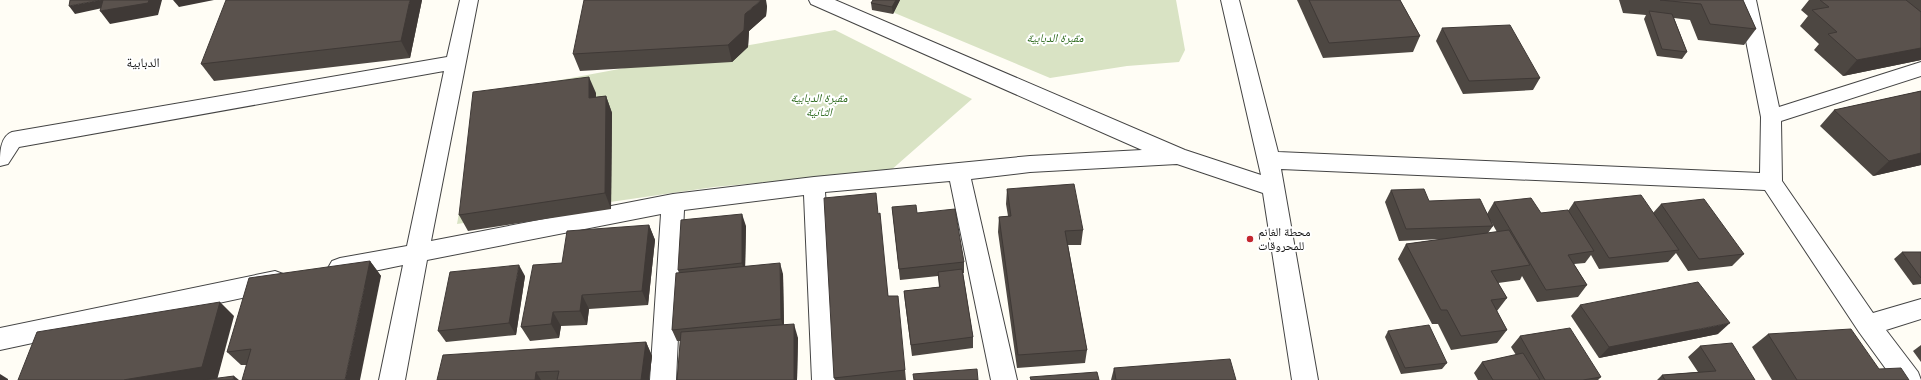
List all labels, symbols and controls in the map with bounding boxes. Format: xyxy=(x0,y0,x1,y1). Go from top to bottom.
park label: مقبرة الدبابية xyxy=(1027,31,1084,45)
district label: الدبابية xyxy=(126,55,160,70)
park label: مقبرة الدبابية الثانية xyxy=(791,91,848,119)
place label: محطة الغانم للمحروقات xyxy=(1258,225,1311,253)
marker: محطة الغانم للمحروقات xyxy=(1245,234,1255,244)

